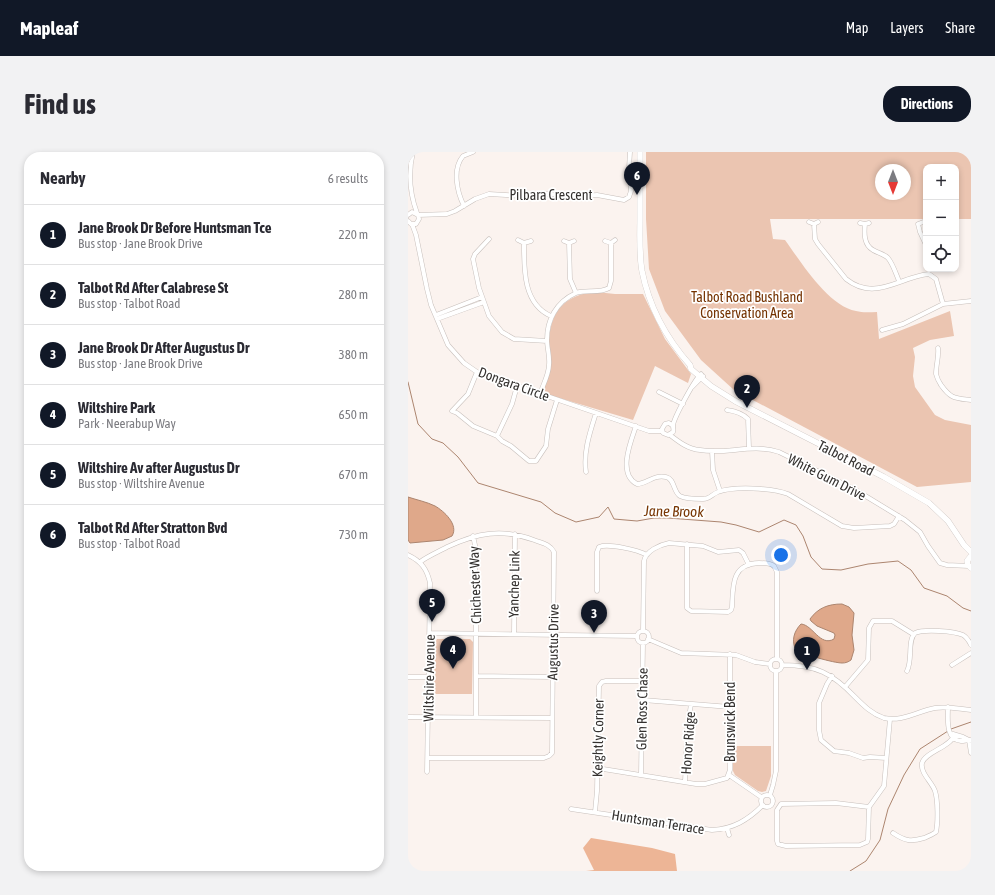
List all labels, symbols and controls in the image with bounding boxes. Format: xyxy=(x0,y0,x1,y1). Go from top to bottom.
text: Mapleaf xyxy=(20,17,78,39)
text: Map xyxy=(846,20,868,36)
text: Layers xyxy=(890,20,923,36)
text: Share xyxy=(945,20,975,36)
button: Directions xyxy=(883,86,971,122)
text: Find us xyxy=(24,88,96,120)
pin: 6 xyxy=(624,162,650,195)
north arrow xyxy=(875,164,911,200)
map controls xyxy=(923,164,959,272)
button: + xyxy=(923,164,959,200)
text: Nearby xyxy=(40,168,86,188)
text: 6 results xyxy=(328,171,368,186)
street label: Pilbara Crescent xyxy=(509,187,593,203)
button: − xyxy=(923,200,959,236)
text: Jane Brook Dr Before Huntsman Tce xyxy=(78,219,272,236)
text: 1 xyxy=(50,227,56,242)
text: 220 m xyxy=(339,227,368,242)
text: Bus stop · Jane Brook Drive xyxy=(78,236,203,251)
button: locate xyxy=(923,236,959,272)
text: Talbot Rd After Calabrese St xyxy=(78,279,228,296)
text: 2 xyxy=(50,287,56,302)
text: 280 m xyxy=(339,287,368,302)
park label: Talbot Road Bushland Conservation Area xyxy=(691,289,803,321)
text: Bus stop · Talbot Road xyxy=(78,296,181,311)
text: Jane Brook Dr After Augustus Dr xyxy=(78,339,249,356)
text: 3 xyxy=(50,347,56,362)
text: 380 m xyxy=(339,347,368,362)
text: Bus stop · Jane Brook Drive xyxy=(78,356,203,371)
street label: Dongara Circle xyxy=(476,364,552,404)
pin: 2 xyxy=(734,375,760,408)
text: Wiltshire Park xyxy=(78,399,155,416)
text: 4 xyxy=(50,407,56,422)
text: 650 m xyxy=(339,407,368,422)
text: Park · Neerabup Way xyxy=(78,416,176,431)
street label: Talbot Road xyxy=(815,437,877,479)
street label: White Gum Drive xyxy=(785,450,869,504)
text: Wiltshire Av after Augustus Dr xyxy=(78,459,239,476)
text: 5 xyxy=(50,467,56,482)
text: 670 m xyxy=(339,467,368,482)
text: Bus stop · Wiltshire Avenue xyxy=(78,476,205,491)
water label: Jane Brook xyxy=(643,502,704,520)
text: Talbot Rd After Stratton Bvd xyxy=(78,519,227,536)
text: 6 xyxy=(50,527,56,542)
text: 730 m xyxy=(339,527,368,542)
text: Bus stop · Talbot Road xyxy=(78,536,181,551)
your location xyxy=(771,545,791,565)
street label: Chichester Way xyxy=(466,546,484,624)
street label: Yanchep Link xyxy=(505,550,523,618)
pin: 5 xyxy=(419,589,445,622)
pin: 3 xyxy=(581,600,607,633)
street label: Augustus Drive xyxy=(544,604,562,680)
street label: Wiltshire Avenue xyxy=(420,634,438,722)
pin: 4 xyxy=(440,636,466,669)
pin: 1 xyxy=(794,637,820,670)
street label: Glen Ross Chase xyxy=(633,668,651,750)
street label: Brunswick Bend xyxy=(722,682,738,762)
street label: Keightly Corner xyxy=(589,698,607,777)
street label: Honor Ridge xyxy=(678,711,698,775)
street label: Huntsman Terrace xyxy=(610,807,706,837)

